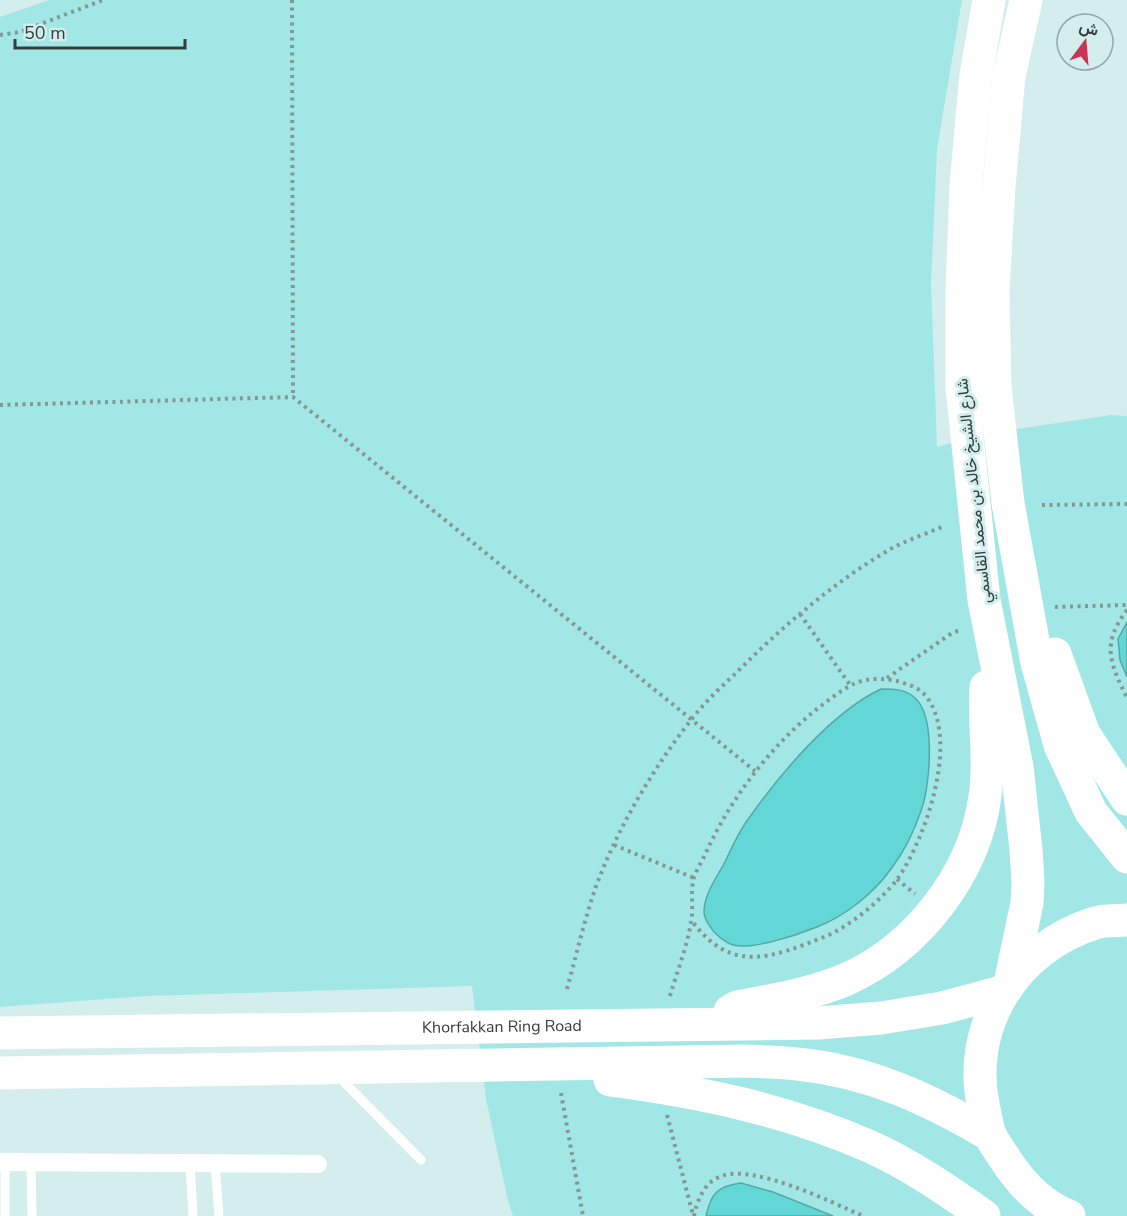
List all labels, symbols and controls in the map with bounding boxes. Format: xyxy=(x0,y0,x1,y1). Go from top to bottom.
scale bar xyxy=(15,12,184,50)
north arrow xyxy=(1055,12,1115,72)
text: ش xyxy=(1077,15,1101,42)
text: 50 m xyxy=(24,21,66,45)
street label: شارع الشيخ خالد بن محمد القاسمي xyxy=(951,377,999,605)
street label: Khorfakkan Ring Road xyxy=(422,1015,582,1039)

